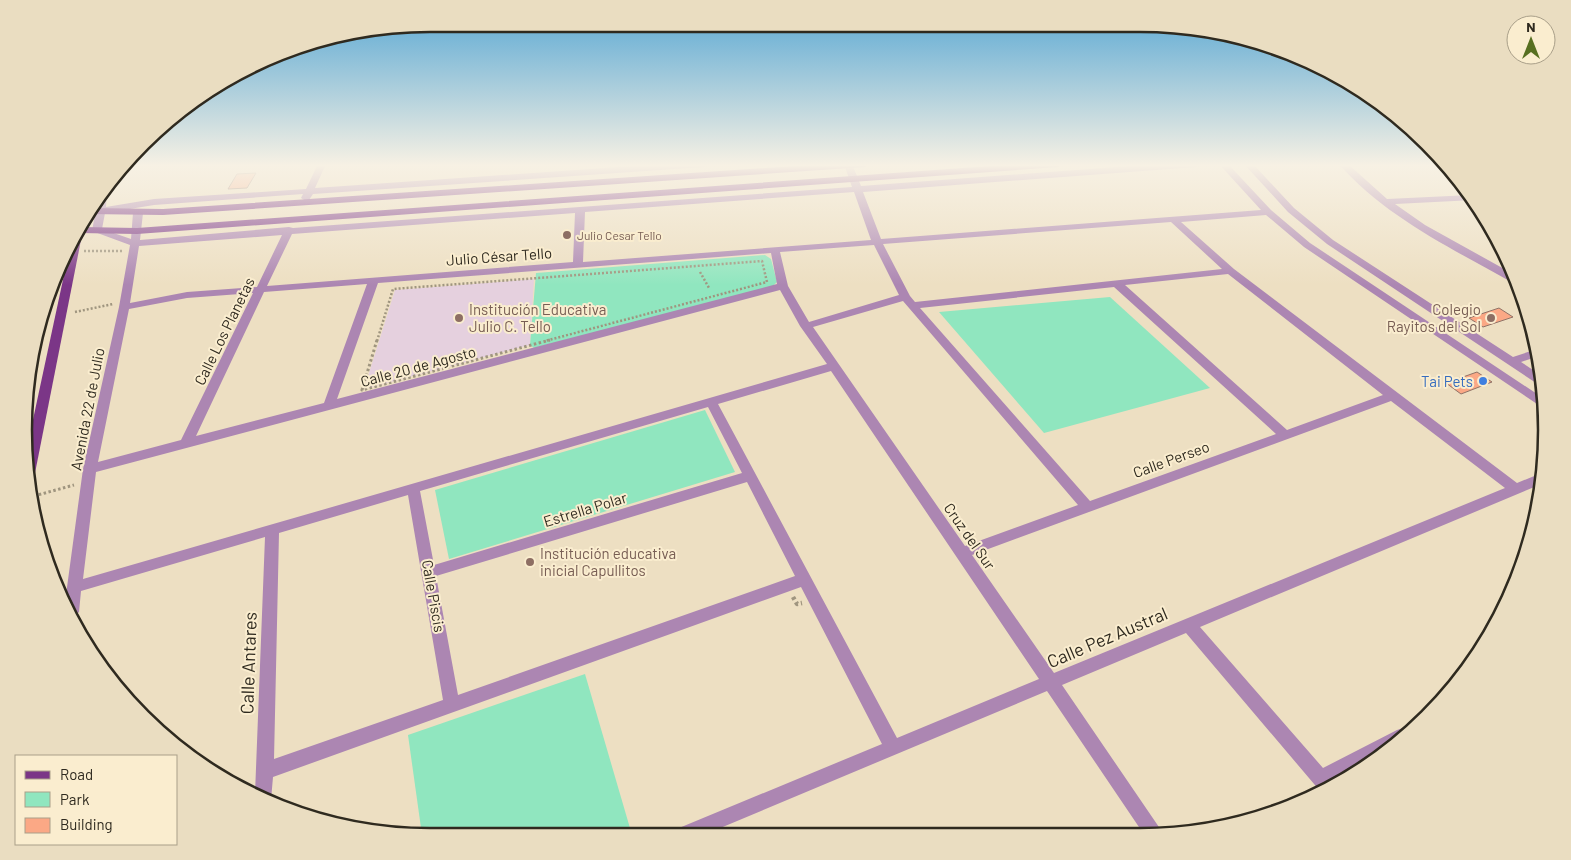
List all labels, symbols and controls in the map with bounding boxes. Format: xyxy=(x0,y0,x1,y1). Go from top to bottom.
north arrow xyxy=(1506,15,1556,65)
text: N xyxy=(1526,18,1536,35)
place label: Julio Cesar Tello xyxy=(577,228,662,242)
marker: Julio Cesar Tello xyxy=(561,229,573,241)
street label: Julio César Tello xyxy=(446,243,552,269)
street label: Calle Los Planetas xyxy=(190,274,258,388)
place label: Institución Educativa Julio C. Tello xyxy=(469,300,606,335)
place label: Colegio Rayitos del Sol xyxy=(1387,300,1481,335)
marker: Institución Educativa Julio C. Tello xyxy=(453,312,465,324)
marker: Colegio Rayitos del Sol xyxy=(1485,312,1497,324)
street label: Calle 20 de Agosto xyxy=(358,342,478,390)
street label: Avenida 22 de Julio xyxy=(66,346,108,472)
place label: Tai Pets xyxy=(1421,372,1473,390)
marker: Tai Pets xyxy=(1477,375,1489,387)
street label: Calle Perseo xyxy=(1130,437,1212,481)
street label: Estrella Polar xyxy=(541,488,629,530)
street label: Cruz del Sur xyxy=(940,499,1000,573)
place label: Institución educativa inicial Capullitos xyxy=(540,544,676,579)
marker: Institución educativa inicial Capullitos xyxy=(524,556,536,568)
street label: Calle Piscis xyxy=(419,558,449,634)
street label: Calle Pez Austral xyxy=(1043,602,1171,672)
street label: Calle Antares xyxy=(235,611,261,715)
legend xyxy=(15,755,178,845)
text: Road xyxy=(60,765,93,783)
text: Park xyxy=(60,790,90,808)
text: Building xyxy=(60,815,113,833)

